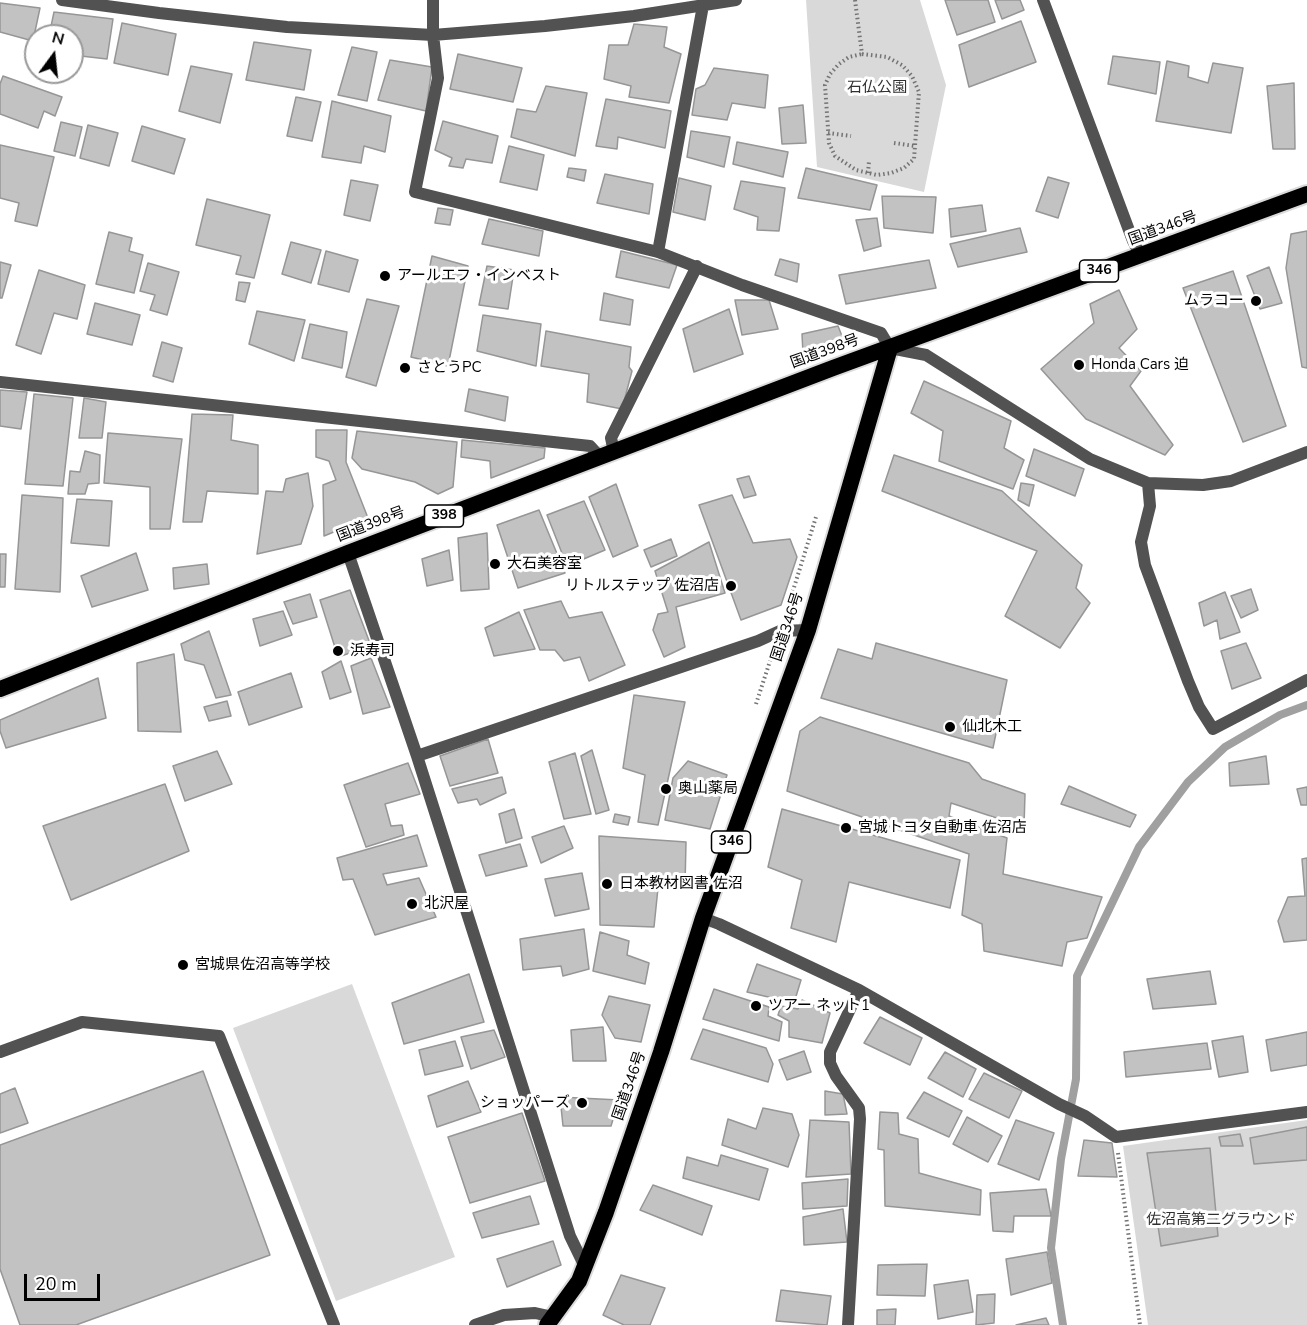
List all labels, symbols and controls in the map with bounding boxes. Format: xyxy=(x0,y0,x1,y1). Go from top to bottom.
north arrow xyxy=(24,24,84,84)
text: N xyxy=(50,26,67,51)
park label: 石仏公園 xyxy=(847,79,907,97)
street label: 国道346号 xyxy=(1126,208,1200,250)
road number: 346 xyxy=(1080,260,1118,282)
place label: アールエフ・インベスト xyxy=(397,267,561,285)
marker: アールエフ・インベスト xyxy=(378,269,392,283)
place label: ムラコー xyxy=(1184,292,1244,310)
marker: ムラコー xyxy=(1249,294,1263,308)
street label: 国道398号 xyxy=(788,331,862,373)
place label: Honda Cars 迫 xyxy=(1091,356,1189,374)
marker: Honda Cars 迫 xyxy=(1072,358,1086,372)
place label: さとうPC xyxy=(417,359,481,377)
marker: さとうPC xyxy=(398,361,412,375)
street label: 国道398号 xyxy=(334,504,408,546)
road number: 398 xyxy=(424,505,464,527)
place label: 大石美容室 xyxy=(507,555,582,573)
marker: 大石美容室 xyxy=(488,557,502,571)
place label: リトルステップ 佐沼店 xyxy=(565,577,719,595)
marker: リトルステップ 佐沼店 xyxy=(724,579,738,593)
street label: 国道346号 xyxy=(768,590,808,664)
place label: 浜寿司 xyxy=(350,642,395,660)
marker: 浜寿司 xyxy=(331,644,345,658)
place label: 仙北木工 xyxy=(962,718,1022,736)
marker: 仙北木工 xyxy=(943,720,957,734)
place label: 奥山薬局 xyxy=(678,780,738,798)
marker: 奥山薬局 xyxy=(659,782,673,796)
place label: 宮城トヨタ自動車 佐沼店 xyxy=(858,819,1027,837)
marker: 宮城トヨタ自動車 佐沼店 xyxy=(839,821,853,835)
road number: 346 xyxy=(712,831,750,853)
place label: 日本教材図書 佐沼 xyxy=(619,875,743,893)
marker: 日本教材図書 佐沼 xyxy=(600,877,614,891)
place label: 北沢屋 xyxy=(424,895,469,913)
marker: 北沢屋 xyxy=(405,897,419,911)
place label: 宮城県佐沼高等学校 xyxy=(195,956,330,974)
marker: 宮城県佐沼高等学校 xyxy=(176,958,190,972)
place label: ツアー ネット1 xyxy=(768,997,870,1015)
marker: ツアー ネット1 xyxy=(749,999,763,1013)
street label: 国道346号 xyxy=(610,1049,650,1123)
place label: ショッパーズ xyxy=(480,1094,570,1112)
marker: ショッパーズ xyxy=(575,1096,589,1110)
park label: 佐沼高第二グラウンド xyxy=(1146,1211,1296,1229)
scale bar xyxy=(27,1262,104,1300)
text: 20 m xyxy=(35,1272,77,1296)

